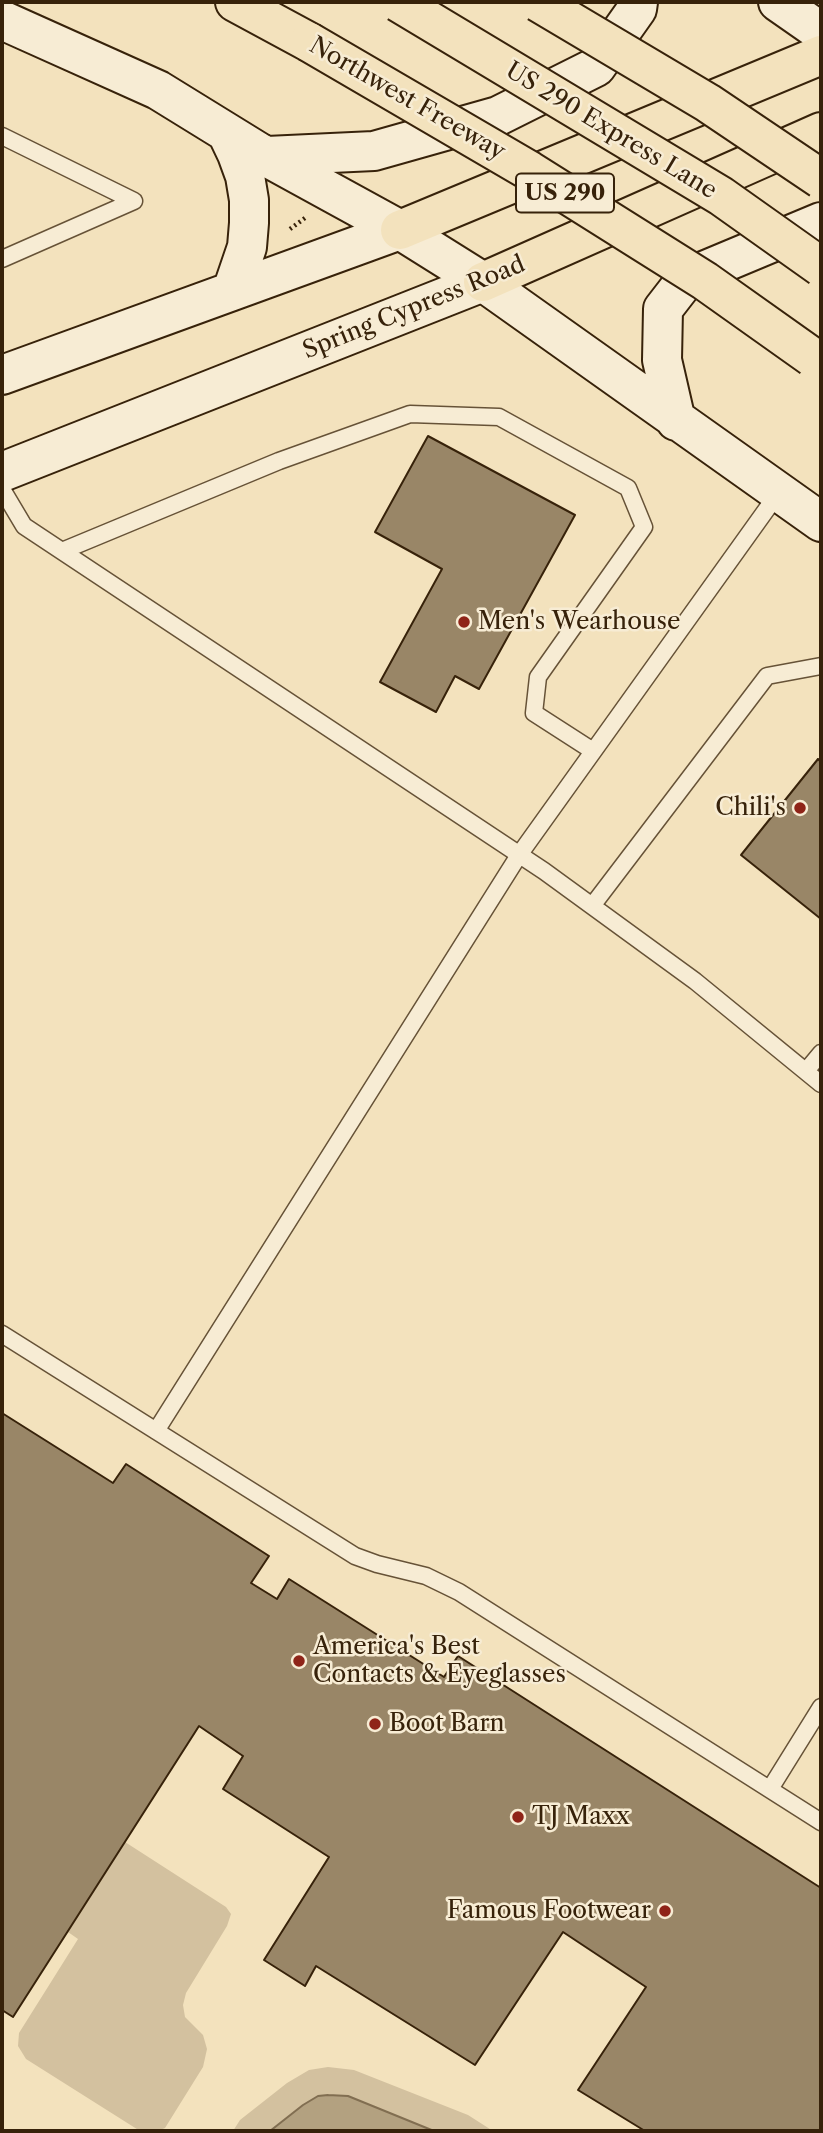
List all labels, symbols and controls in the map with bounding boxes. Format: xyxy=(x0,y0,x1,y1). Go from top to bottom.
street label: Northwest Freeway xyxy=(304,31,510,167)
street label: US 290 Express Lane xyxy=(500,56,722,206)
road number: US 290 xyxy=(516,174,614,212)
street label: Spring Cypress Road xyxy=(299,250,529,366)
place label: Men's Wearhouse xyxy=(478,608,681,636)
marker: Men's Wearhouse xyxy=(456,614,472,630)
place label: Chili's xyxy=(715,794,786,822)
marker: Chili's xyxy=(792,800,808,816)
place label: America's Best Contacts & Eyeglasses xyxy=(313,1633,566,1689)
marker: America's Best Contacts & Eyeglasses xyxy=(291,1653,307,1669)
place label: Boot Barn xyxy=(389,1710,505,1738)
marker: Boot Barn xyxy=(367,1716,383,1732)
place label: TJ Maxx xyxy=(532,1803,630,1831)
marker: TJ Maxx xyxy=(510,1809,526,1825)
place label: Famous Footwear xyxy=(447,1897,651,1925)
marker: Famous Footwear xyxy=(657,1903,673,1919)

